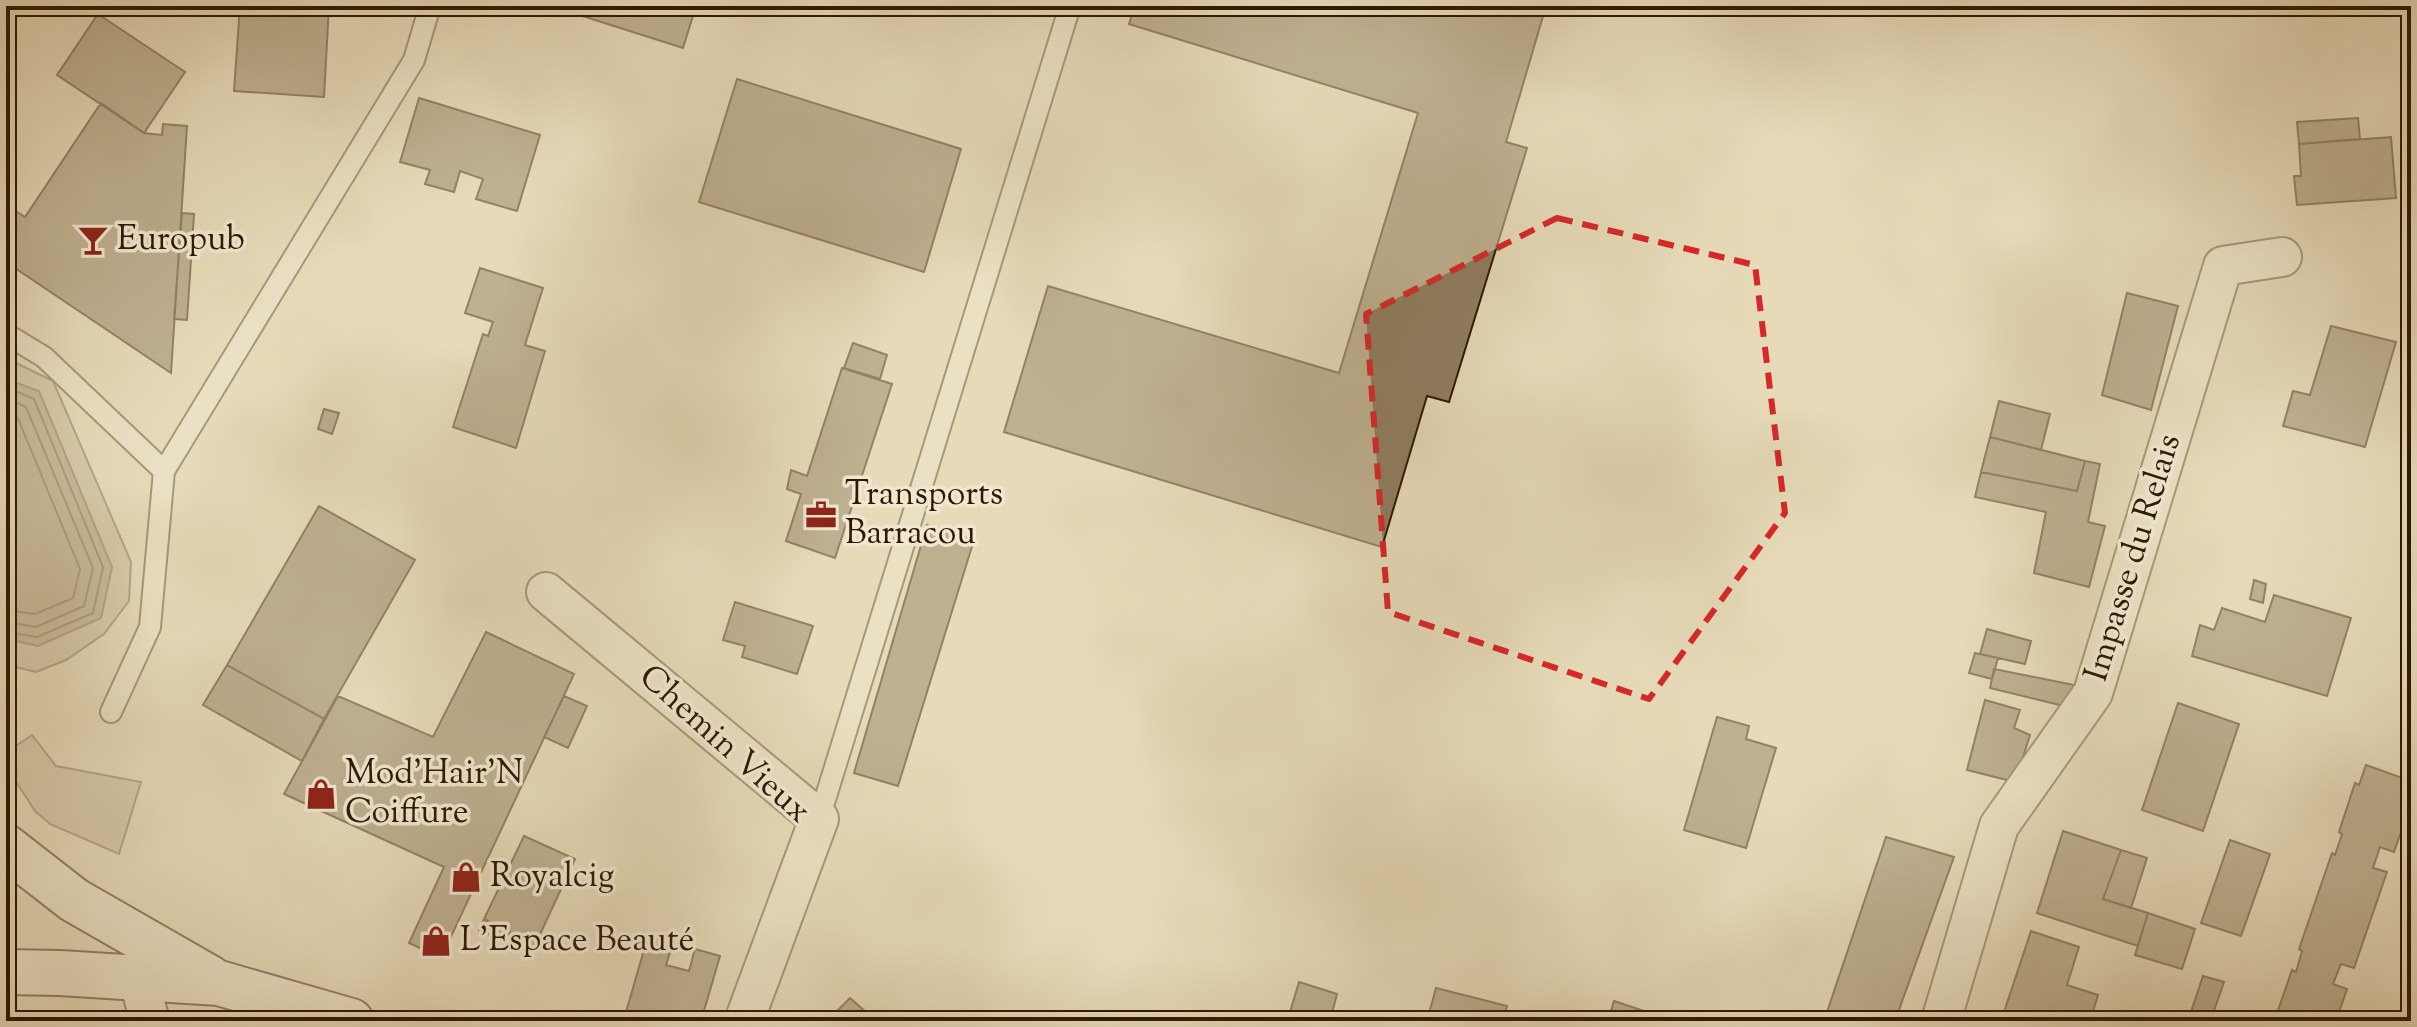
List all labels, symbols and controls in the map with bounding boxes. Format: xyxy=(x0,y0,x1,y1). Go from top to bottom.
place label: Europub xyxy=(117,216,245,265)
bar icon: Europub xyxy=(76,223,110,257)
street label: Impasse du Relais xyxy=(2073,428,2195,688)
place label: Transports Barracou xyxy=(845,471,1003,559)
office icon: Transports Barracou xyxy=(804,498,838,532)
street label: Chemin Vieux xyxy=(627,654,821,836)
place label: Mod'Hair'N Coiffure xyxy=(345,750,523,838)
shop icon: Mod'Hair'N Coiffure xyxy=(304,777,338,811)
place label: Royalcig xyxy=(490,853,614,902)
shop icon: Royalcig xyxy=(449,860,483,894)
place label: L'Espace Beauté xyxy=(460,917,694,966)
shop icon: L'Espace Beauté xyxy=(419,924,453,958)

